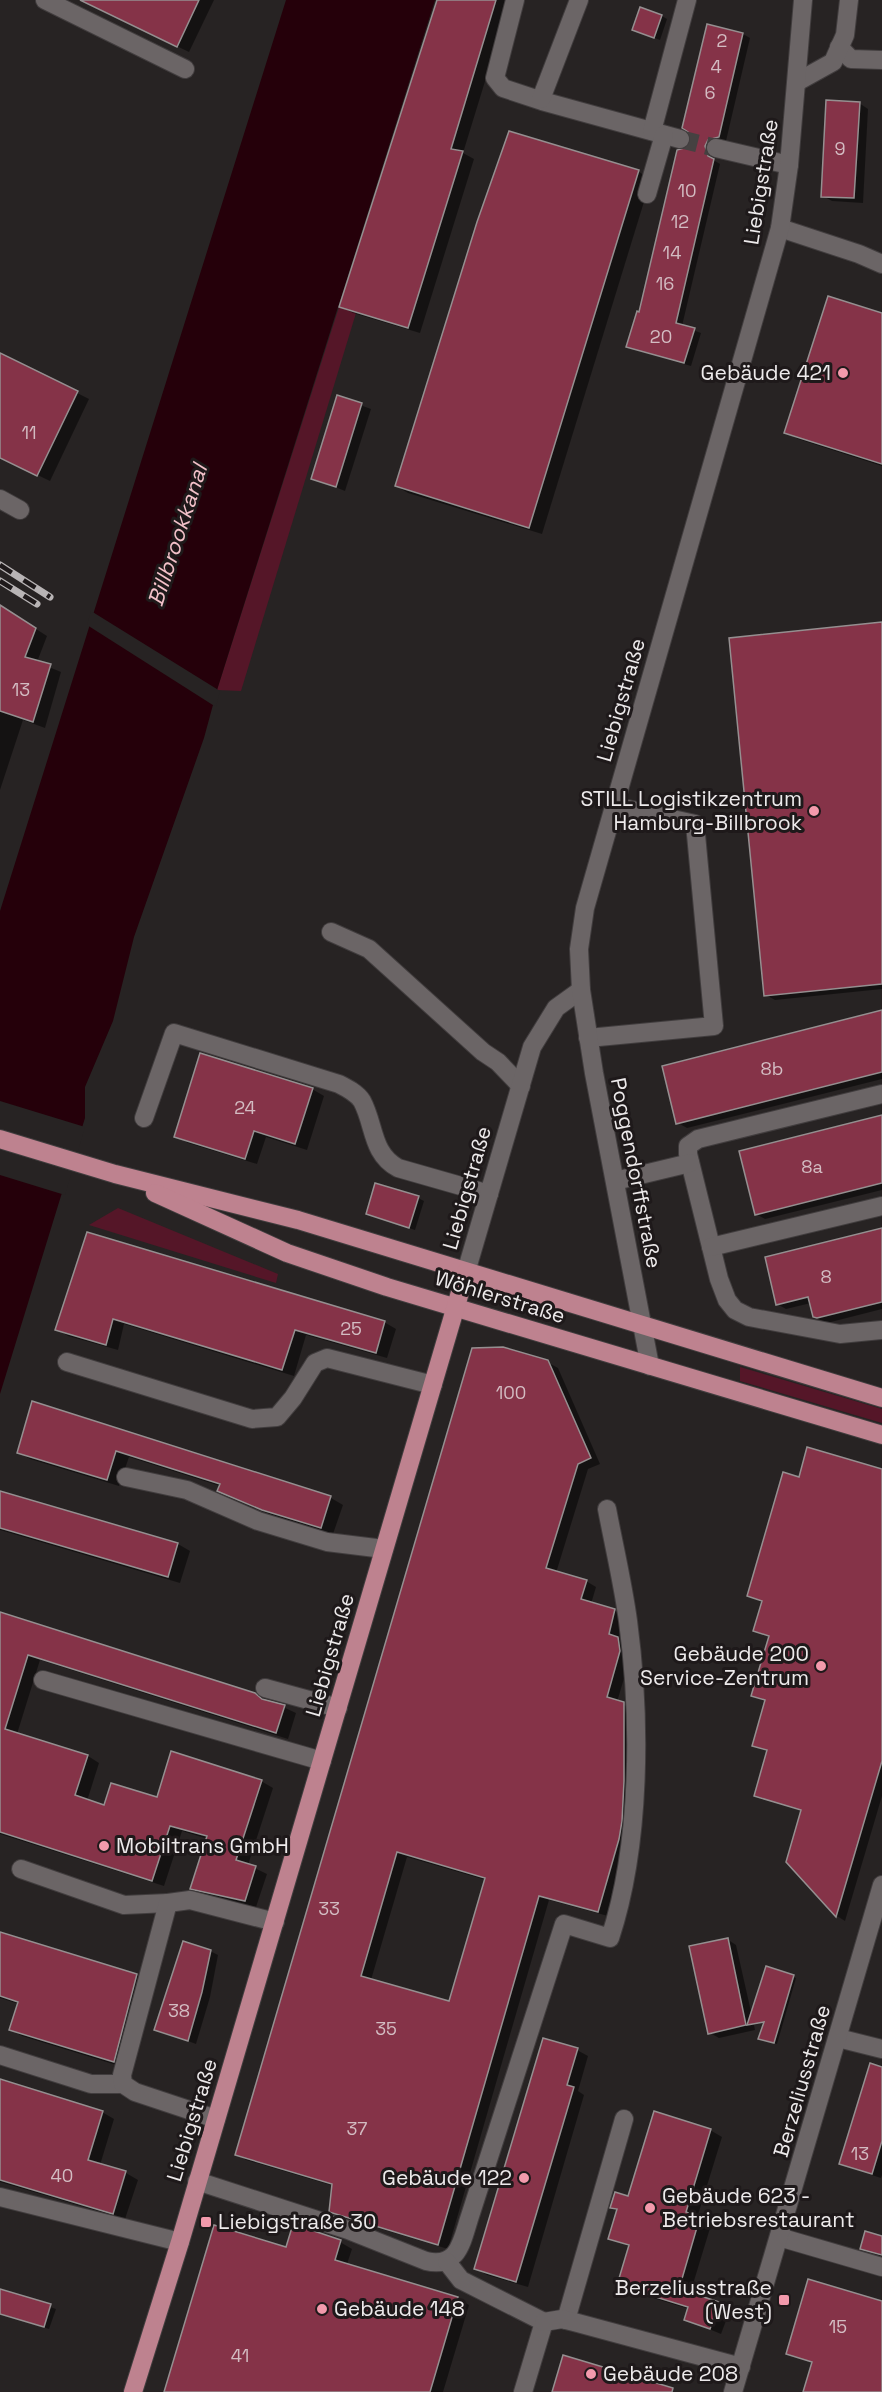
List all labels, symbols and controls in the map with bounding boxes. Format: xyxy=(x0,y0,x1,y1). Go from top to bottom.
house number: 2 xyxy=(717,29,727,52)
house number: 4 xyxy=(710,55,722,78)
house number: 6 xyxy=(704,81,716,104)
street label: Liebigstraße xyxy=(737,117,784,247)
house number: 9 xyxy=(834,137,846,160)
house number: 10 xyxy=(677,179,697,202)
house number: 12 xyxy=(671,210,689,233)
house number: 14 xyxy=(663,241,681,264)
house number: 16 xyxy=(656,272,674,295)
house number: 20 xyxy=(650,325,672,348)
place label: Gebäude 421 xyxy=(701,359,831,386)
marker: Gebäude 421 xyxy=(836,366,850,380)
house number: 11 xyxy=(21,421,37,444)
water label: Billbrookkanal xyxy=(141,458,214,610)
street label: Liebigstraße xyxy=(590,635,651,765)
house number: 13 xyxy=(12,678,30,701)
place label: STILL Logistikzentrum Hamburg-Billbrook xyxy=(581,785,802,836)
marker: STILL Logistikzentrum Hamburg-Billbrook xyxy=(807,804,821,818)
house number: 8b xyxy=(761,1057,783,1080)
street label: Poggendorffstraße xyxy=(605,1075,668,1270)
house number: 24 xyxy=(234,1096,256,1119)
street label: Liebigstraße xyxy=(436,1123,497,1253)
house number: 8a xyxy=(801,1155,823,1178)
street label: Wöhlerstraße xyxy=(432,1264,569,1329)
house number: 8 xyxy=(820,1265,832,1288)
house number: 25 xyxy=(340,1317,362,1340)
house number: 100 xyxy=(496,1381,526,1404)
street label: Liebigstraße xyxy=(299,1590,360,1720)
place label: Gebäude 200 Service-Zentrum xyxy=(640,1640,809,1691)
marker: Gebäude 200 Service-Zentrum xyxy=(814,1659,828,1673)
place label: Mobiltrans GmbH xyxy=(116,1832,289,1859)
marker: Mobiltrans GmbH xyxy=(97,1839,111,1853)
house number: 33 xyxy=(318,1897,340,1920)
house number: 38 xyxy=(168,1999,190,2022)
street label: Berzeliusstraße xyxy=(767,2002,836,2160)
house number: 35 xyxy=(375,2017,397,2040)
street label: Liebigstraße xyxy=(160,2055,223,2184)
house number: 37 xyxy=(346,2117,368,2140)
house number: 13 xyxy=(851,2142,869,2165)
house number: 40 xyxy=(51,2164,73,2187)
place label: Gebäude 122 xyxy=(382,2164,512,2191)
marker: Gebäude 122 xyxy=(517,2171,531,2185)
place label: Gebäude 623 - Betriebsrestaurant xyxy=(662,2182,855,2233)
marker: Gebäude 623 - Betriebsrestaurant xyxy=(643,2201,657,2215)
place label: Liebigstraße 30 xyxy=(218,2208,376,2235)
marker: Liebigstraße 30 xyxy=(199,2215,213,2229)
place label: Berzeliusstraße (West) xyxy=(615,2274,772,2325)
marker: Berzeliusstraße (West) xyxy=(777,2293,791,2307)
place label: Gebäude 148 xyxy=(334,2295,465,2322)
marker: Gebäude 148 xyxy=(315,2302,329,2316)
house number: 15 xyxy=(829,2315,847,2338)
house number: 41 xyxy=(231,2344,249,2367)
place label: Gebäude 208 xyxy=(603,2360,738,2387)
marker: Gebäude 208 xyxy=(584,2367,598,2381)

